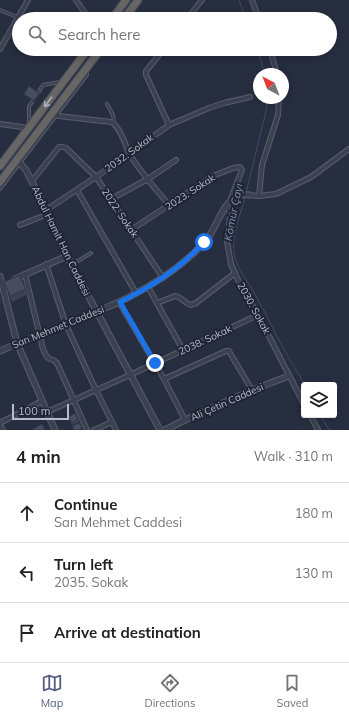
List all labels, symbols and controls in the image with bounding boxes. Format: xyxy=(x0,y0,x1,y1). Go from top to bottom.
search box xyxy=(12,12,337,56)
icon: search xyxy=(26,23,48,45)
text: Search here xyxy=(58,25,140,44)
north arrow xyxy=(253,68,289,104)
one-way arrow xyxy=(44,97,52,108)
street label: 2032. Sokak xyxy=(102,130,157,175)
street label: 2023. Sokak xyxy=(163,171,218,213)
water label: Kömür Çayı xyxy=(221,182,246,242)
street label: Abdul Hamit Han Caddesi xyxy=(29,184,93,298)
street label: 2022. Sokak xyxy=(99,186,142,241)
route start xyxy=(195,233,213,251)
street label: 2030. Sokak xyxy=(234,280,274,337)
street label: Sarı Mehmet Caddesi xyxy=(10,303,106,351)
street label: 2038. Sokak xyxy=(176,322,234,358)
route end xyxy=(146,354,164,372)
street label: Ali Çetin Caddesi xyxy=(189,380,265,424)
map controls xyxy=(301,382,337,418)
button: layers xyxy=(301,382,337,418)
scale bar xyxy=(12,402,69,421)
text: 100 m xyxy=(18,404,50,418)
text: 4 min xyxy=(16,446,61,467)
text: Walk · 310 m xyxy=(254,448,333,464)
text: Continue xyxy=(54,495,117,514)
icon: ahead xyxy=(16,502,38,524)
text: 180 m xyxy=(295,505,333,521)
text: Sarı Mehmet Caddesi xyxy=(54,514,182,530)
text: Turn left xyxy=(54,555,113,574)
icon: left xyxy=(16,562,38,584)
text: 130 m xyxy=(295,565,333,581)
text: 2035. Sokak xyxy=(54,574,128,590)
icon: arrive xyxy=(16,622,38,644)
text: Arrive at destination xyxy=(54,623,201,642)
tab: Map xyxy=(41,672,63,710)
tab: Directions xyxy=(145,672,195,710)
tab: Saved xyxy=(277,672,308,710)

